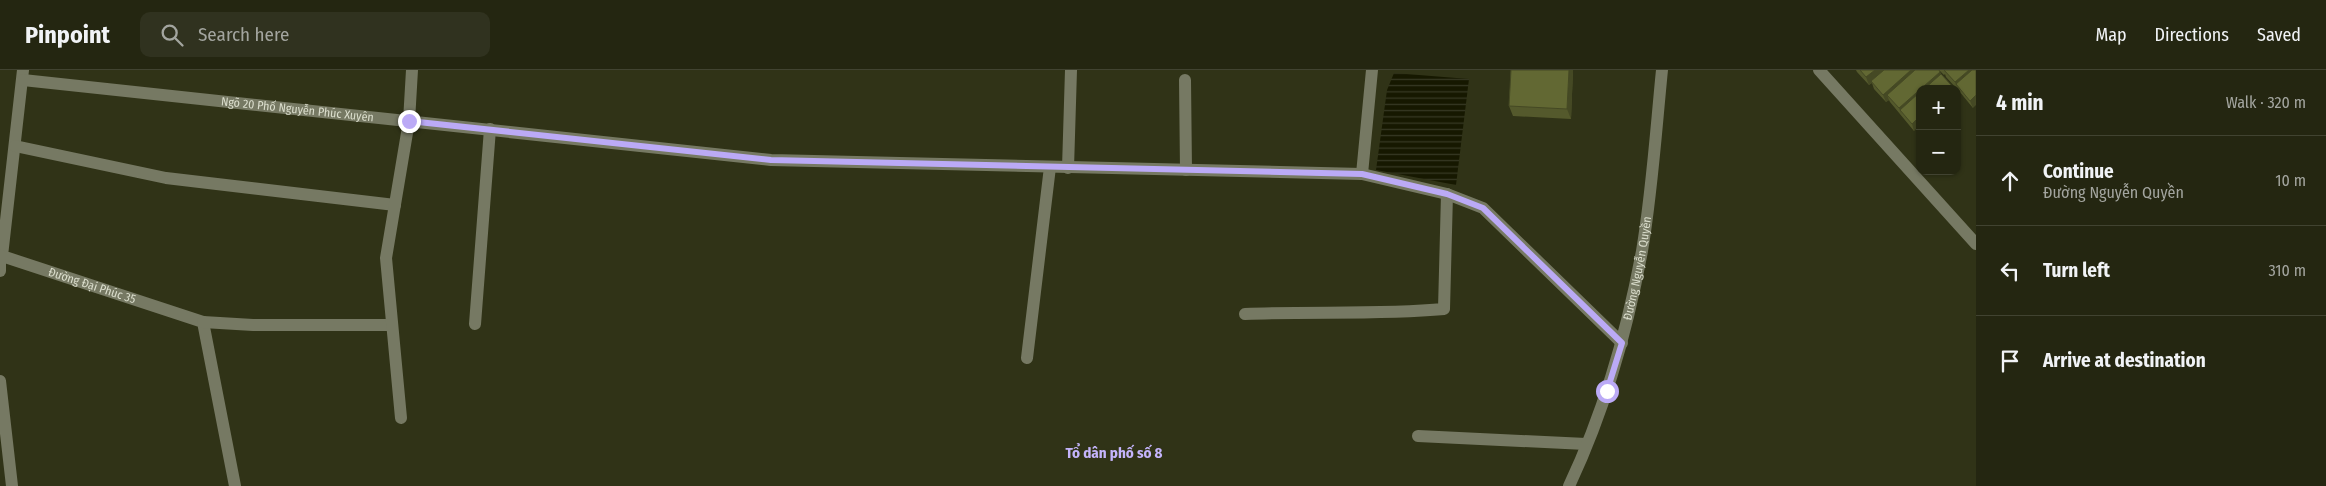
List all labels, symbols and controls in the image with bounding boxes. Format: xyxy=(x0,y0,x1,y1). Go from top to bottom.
search box xyxy=(140,12,490,57)
text: Pinpoint xyxy=(25,21,110,49)
icon: search xyxy=(158,21,186,49)
text: Search here xyxy=(198,23,289,46)
text: Map xyxy=(2095,24,2127,46)
text: Directions xyxy=(2155,24,2229,46)
text: Saved xyxy=(2257,24,2301,46)
map controls xyxy=(1916,85,1961,175)
button: + xyxy=(1916,85,1961,130)
text: 4 min xyxy=(1996,90,2044,116)
text: Walk · 320 m xyxy=(2226,93,2306,112)
street label: Ngõ 20 Phố Nguyễn Phúc Xuyên xyxy=(220,94,375,124)
route end xyxy=(398,110,421,133)
button: − xyxy=(1916,130,1961,175)
text: Continue xyxy=(2043,160,2114,183)
icon: ahead xyxy=(1996,167,2024,195)
text: 10 m xyxy=(2275,171,2306,190)
text: Đường Nguyễn Quyền xyxy=(2043,183,2184,202)
street label: Đường Nguyễn Quyền xyxy=(1620,215,1654,322)
icon: left xyxy=(1996,257,2024,285)
text: Turn left xyxy=(2043,259,2110,282)
text: 310 m xyxy=(2269,261,2306,280)
street label: Đường Đại Phúc 35 xyxy=(47,265,138,307)
icon: arrive xyxy=(1996,347,2024,375)
text: Arrive at destination xyxy=(2043,349,2206,372)
route start xyxy=(1596,380,1619,403)
district label: Tổ dân phố số 8 xyxy=(1065,443,1163,462)

